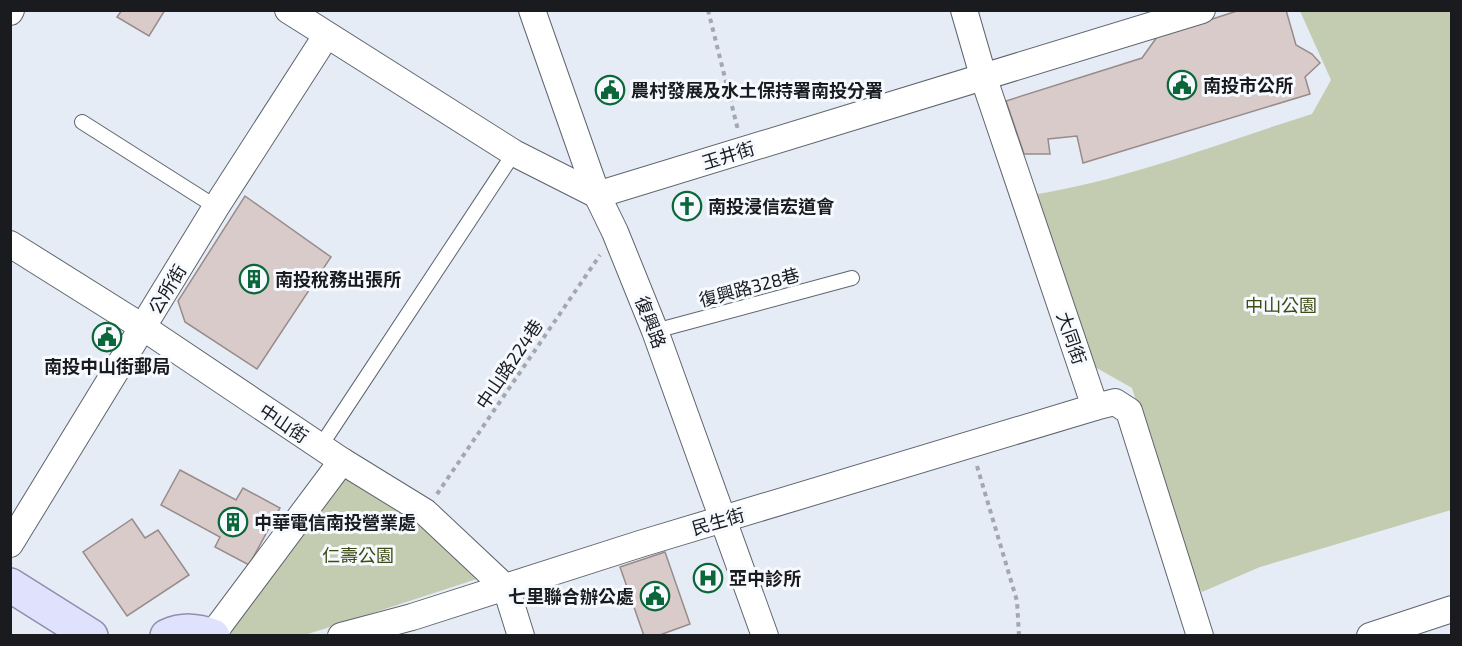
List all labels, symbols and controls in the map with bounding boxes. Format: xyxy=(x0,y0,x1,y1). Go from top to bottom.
public building icon: 南投市公所 xyxy=(1166,69,1198,101)
public building icon: 農村發展及水土保持署南投分署 xyxy=(594,74,626,106)
place label: 南投市公所 xyxy=(1203,74,1293,96)
place label: 農村發展及水土保持署南投分署 xyxy=(631,79,883,101)
street label: 玉井街 xyxy=(699,137,757,173)
church icon: 南投浸信宏道會 xyxy=(671,190,703,222)
place label: 南投浸信宏道會 xyxy=(708,195,835,217)
street label: 公所街 xyxy=(144,260,190,318)
building icon: 南投稅務出張所 xyxy=(238,263,270,295)
street label: 復興路328巷 xyxy=(696,263,802,311)
place label: 南投稅務出張所 xyxy=(275,268,401,290)
street label: 復興路 xyxy=(631,293,671,351)
park label: 中山公園 xyxy=(1245,294,1317,316)
street label: 大同街 xyxy=(1053,309,1091,367)
street label: 中山路224巷 xyxy=(471,315,547,413)
public building icon: 南投中山街郵局 xyxy=(91,321,123,353)
place label: 南投中山街郵局 xyxy=(44,355,170,377)
street label: 中山街 xyxy=(255,399,313,447)
street label: 民生街 xyxy=(689,503,747,539)
building icon: 中華電信南投營業處 xyxy=(217,506,249,538)
place label: 中華電信南投營業處 xyxy=(254,511,416,533)
park label: 仁壽公園 xyxy=(322,544,394,566)
hospital icon: 亞中診所 xyxy=(692,562,724,594)
place label: 亞中診所 xyxy=(729,567,801,589)
public building icon: 七里聯合辦公處 xyxy=(639,580,671,612)
place label: 七里聯合辦公處 xyxy=(508,585,634,607)

